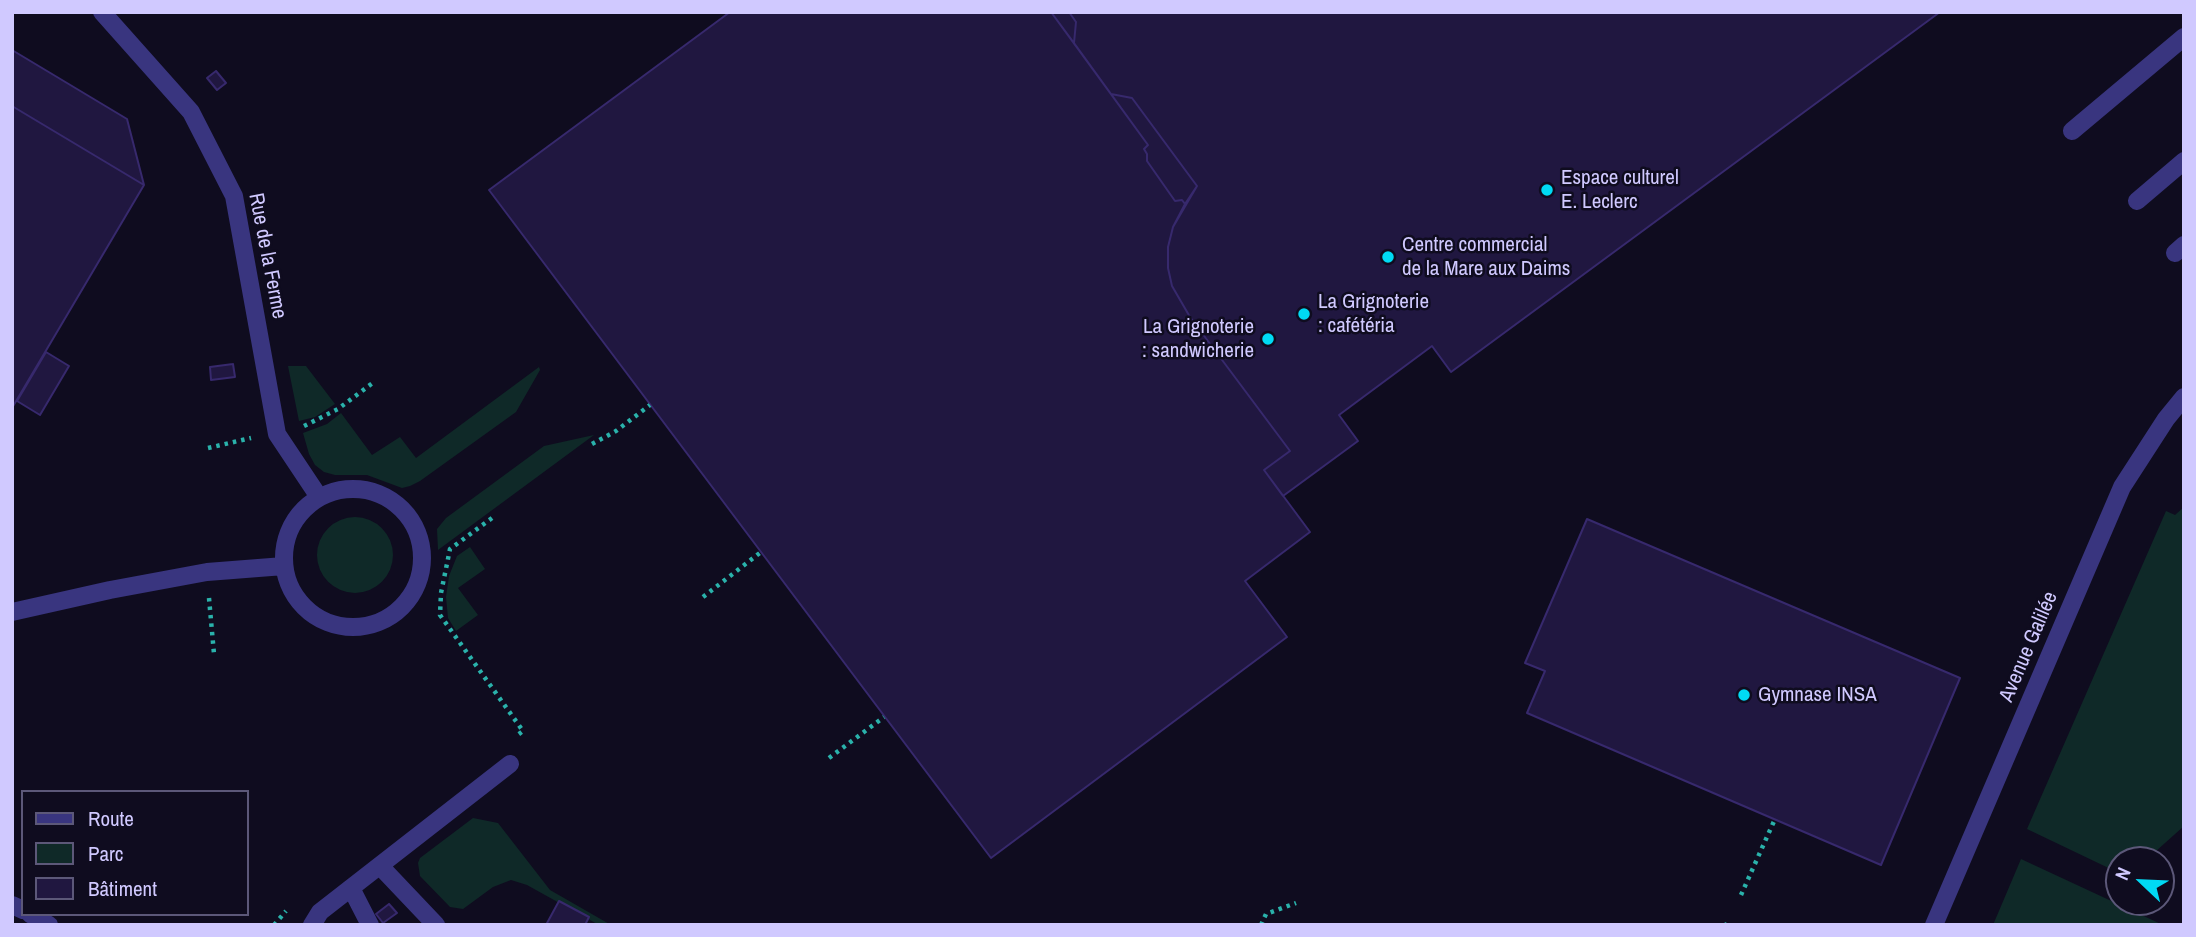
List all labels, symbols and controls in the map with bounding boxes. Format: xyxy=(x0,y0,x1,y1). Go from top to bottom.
place label: Espace culturel E. Leclerc xyxy=(1561,165,1679,215)
marker: Espace culturel E. Leclerc xyxy=(1539,182,1555,198)
street label: Rue de la Ferme xyxy=(242,191,292,321)
place label: Centre commercial de la Mare aux Daims xyxy=(1402,232,1570,282)
marker: Centre commercial de la Mare aux Daims xyxy=(1380,249,1396,265)
place label: La Grignoterie : cafétéria xyxy=(1318,289,1429,339)
marker: La Grignoterie : cafétéria xyxy=(1296,306,1312,322)
place label: La Grignoterie : sandwicherie xyxy=(1142,314,1254,364)
marker: La Grignoterie : sandwicherie xyxy=(1260,331,1276,347)
street label: Avenue Galilée xyxy=(1994,588,2064,706)
place label: Gymnase INSA xyxy=(1758,682,1877,708)
marker: Gymnase INSA xyxy=(1736,687,1752,703)
legend xyxy=(21,790,248,916)
text: Route xyxy=(88,804,134,833)
text: Parc xyxy=(88,839,123,868)
north arrow xyxy=(2105,846,2175,916)
text: N xyxy=(2108,863,2137,884)
text: Bâtiment xyxy=(88,874,157,903)

